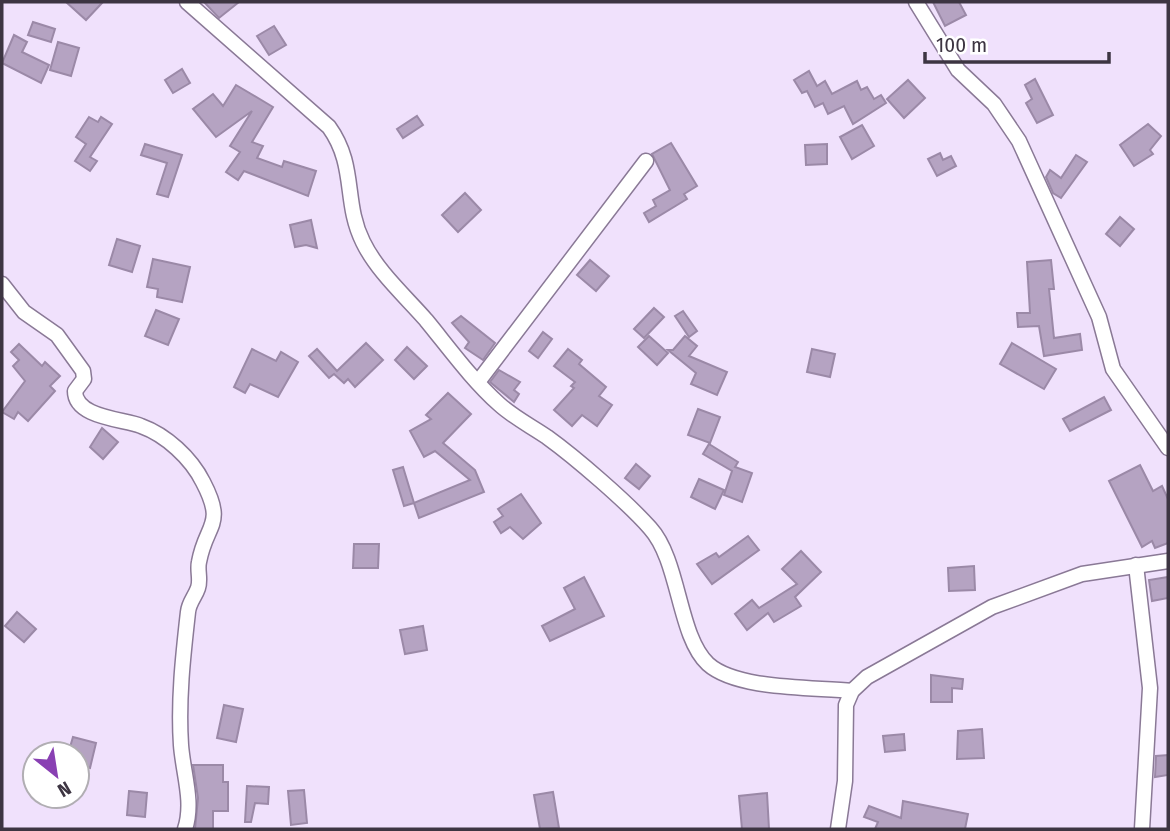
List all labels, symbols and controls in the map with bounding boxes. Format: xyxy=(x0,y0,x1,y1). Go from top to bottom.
scale bar xyxy=(925,21,1109,65)
text: 100 m xyxy=(936,32,987,58)
north arrow xyxy=(21,740,91,810)
text: N xyxy=(54,776,75,802)

